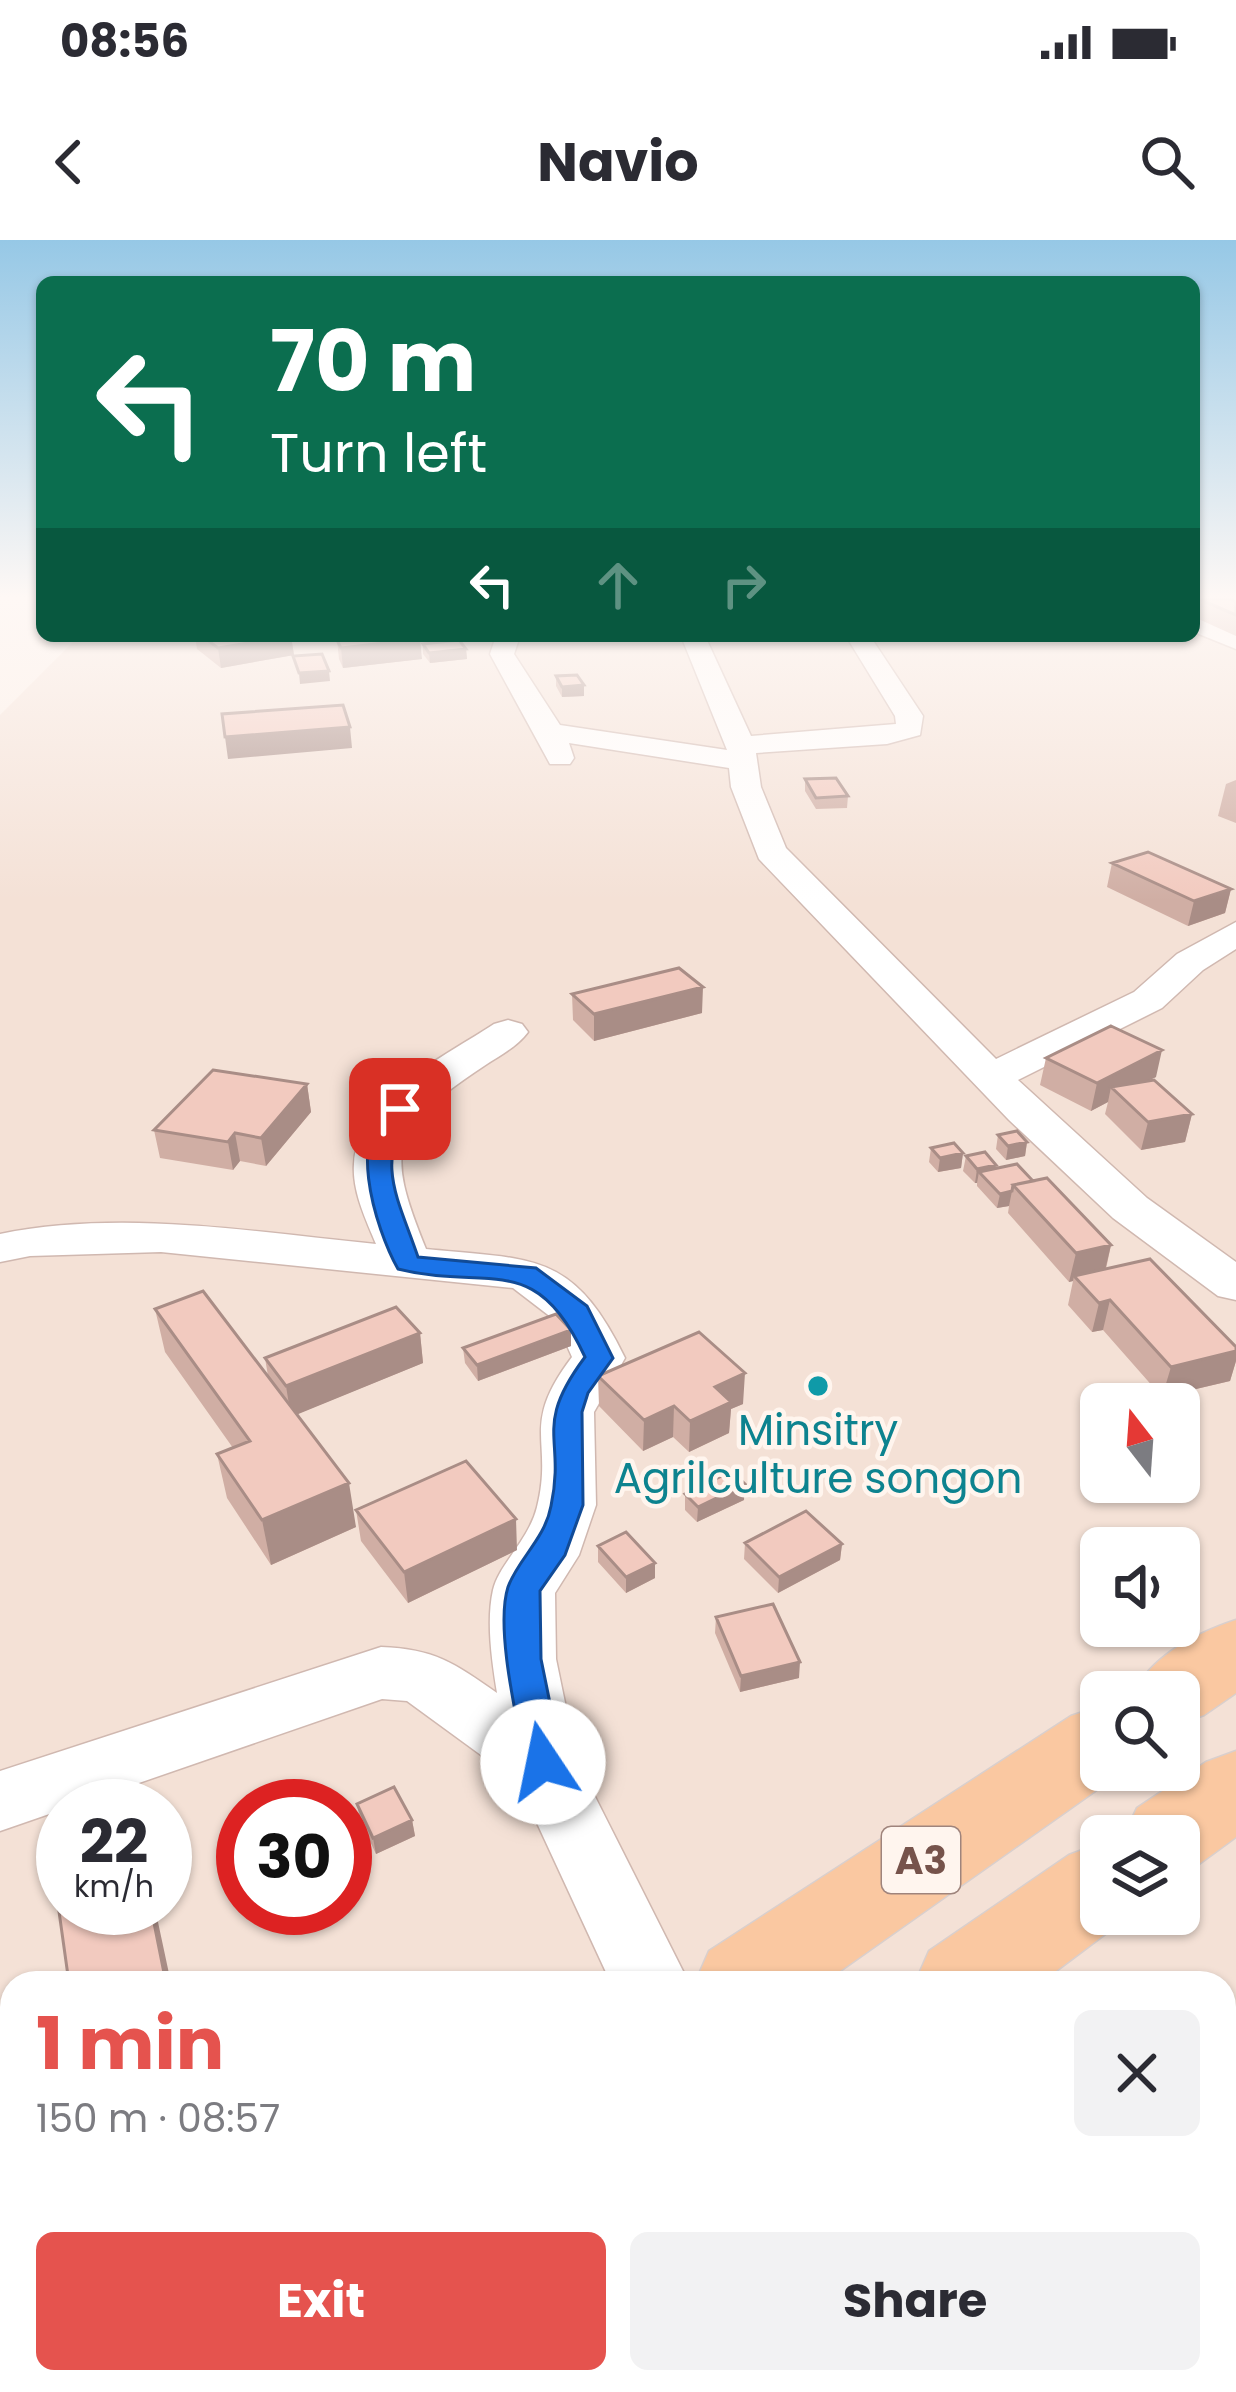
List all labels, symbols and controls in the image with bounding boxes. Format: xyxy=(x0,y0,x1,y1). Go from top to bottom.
text: 08:56 xyxy=(60,10,189,73)
text: Navio xyxy=(537,124,699,200)
icon: back xyxy=(36,129,102,195)
icon: search xyxy=(1134,129,1200,195)
text: 70 m xyxy=(270,303,476,420)
icon: left xyxy=(72,324,228,480)
text: Turn left xyxy=(270,415,487,491)
icon: left xyxy=(459,552,525,618)
icon: ahead xyxy=(585,552,651,618)
icon: right xyxy=(711,552,777,618)
pin xyxy=(349,1058,451,1160)
icon: arrive xyxy=(367,1076,433,1142)
marker: Minsitry Agrilculture songon xyxy=(805,1373,831,1399)
north arrow xyxy=(1080,1383,1200,1503)
map controls xyxy=(1080,1383,1200,1935)
place label: Minsitry Agrilculture songon xyxy=(614,1401,1022,1508)
button: sound xyxy=(1080,1527,1200,1647)
button: search xyxy=(1080,1671,1200,1791)
position arrow xyxy=(480,1699,606,1825)
speed limit sign: 30 xyxy=(216,1779,372,1935)
text: 22 xyxy=(80,1800,148,1884)
button: layers xyxy=(1080,1815,1200,1935)
road number: A3 xyxy=(882,1827,960,1893)
text: km/h xyxy=(74,1865,154,1908)
text: 1 min xyxy=(36,1993,224,2094)
button: close xyxy=(1074,2010,1200,2136)
text: 150 m · 08:57 xyxy=(36,2091,280,2146)
button: Exit xyxy=(36,2232,606,2370)
button: Share xyxy=(630,2232,1200,2370)

